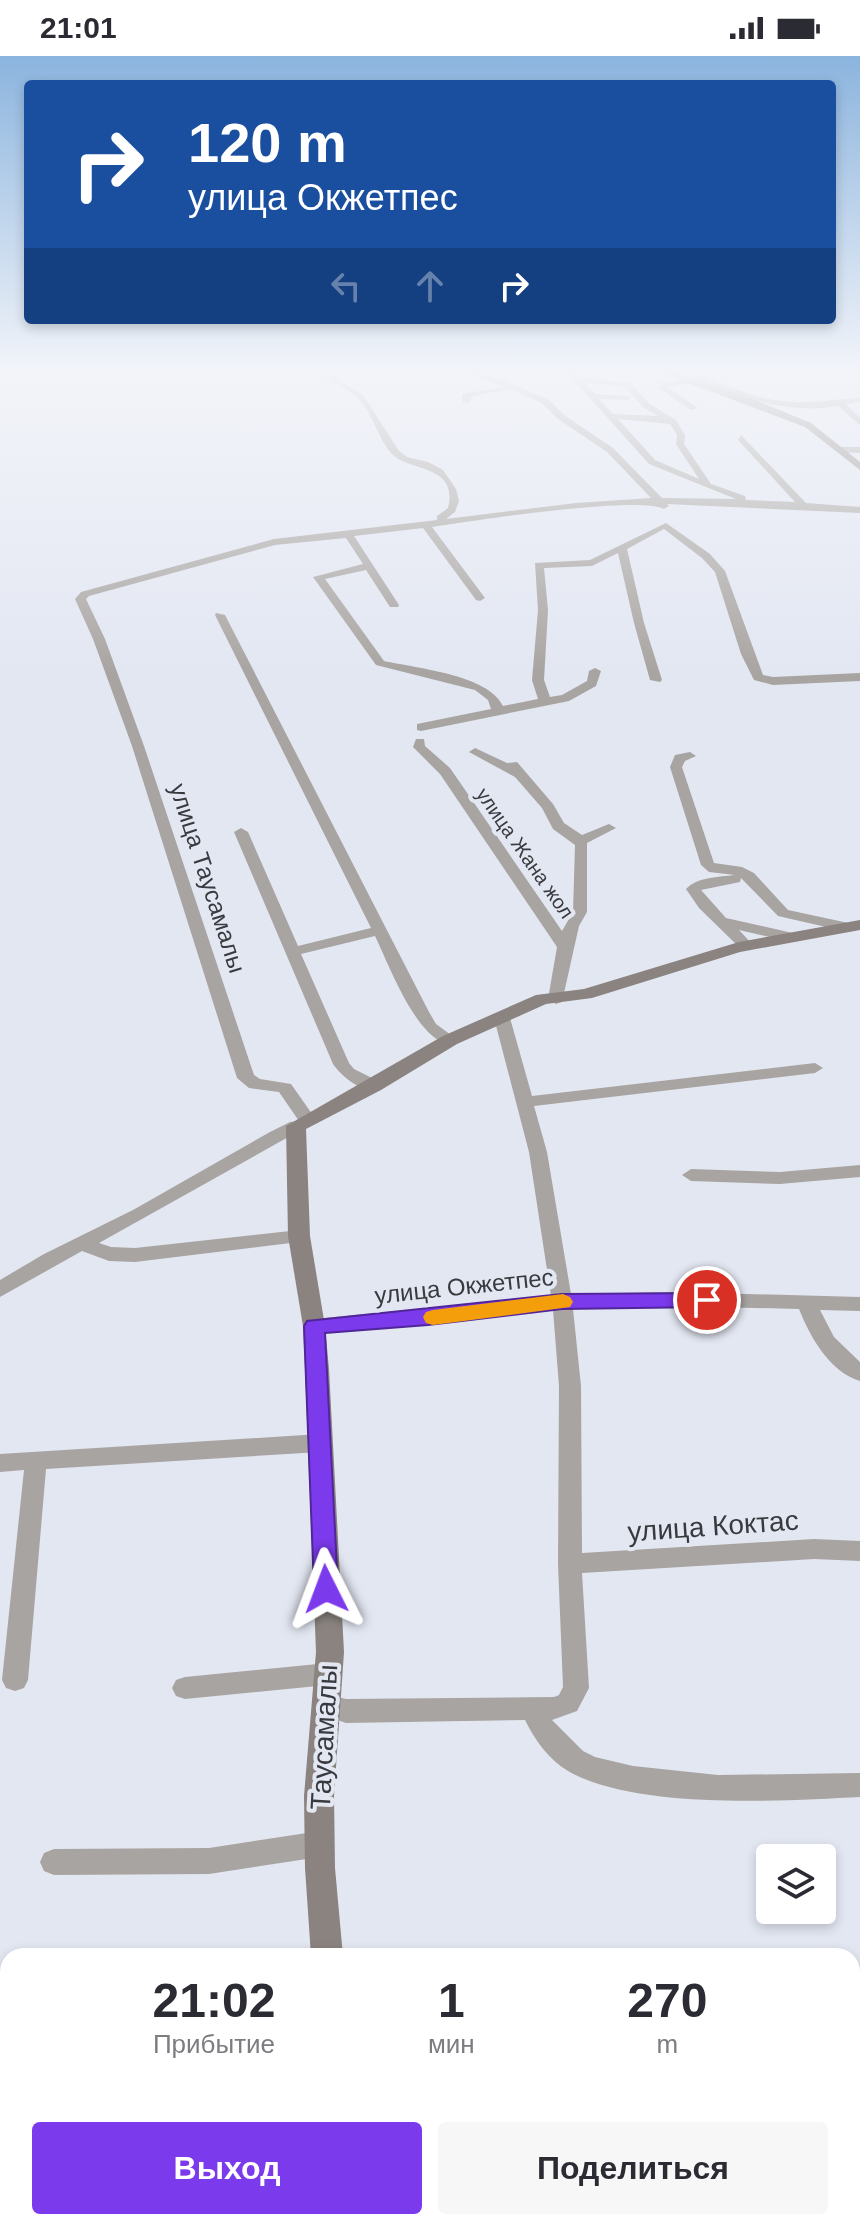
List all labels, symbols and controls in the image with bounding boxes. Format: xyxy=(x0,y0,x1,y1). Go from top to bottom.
text: 21:01 xyxy=(40,11,117,44)
text: 120 m xyxy=(188,111,347,174)
icon: right xyxy=(56,112,160,216)
text: улица Окжетпес xyxy=(188,177,458,218)
icon: left xyxy=(324,264,368,308)
icon: ahead xyxy=(408,264,452,308)
icon: right xyxy=(492,264,536,308)
street label: улица Таусамалы xyxy=(165,780,251,976)
street label: улица Жана жол xyxy=(472,784,578,922)
street label: улица Окжетпес xyxy=(373,1263,555,1309)
pin xyxy=(673,1266,741,1334)
icon: arrive xyxy=(685,1278,729,1322)
street label: улица Коктас xyxy=(626,1505,800,1547)
position arrow xyxy=(284,1547,368,1631)
street label: Таусамалы xyxy=(305,1663,343,1811)
map controls xyxy=(756,1844,836,1924)
button: layers xyxy=(756,1844,836,1924)
text: 21:02 xyxy=(153,1974,275,2027)
text: 1 xyxy=(438,1974,465,2027)
text: 270 xyxy=(627,1974,707,2027)
text: Прибытие xyxy=(153,2029,275,2059)
text: мин xyxy=(428,2029,475,2059)
text: m xyxy=(657,2029,678,2059)
button: Выход xyxy=(32,2122,422,2214)
button: Поделиться xyxy=(438,2122,828,2214)

